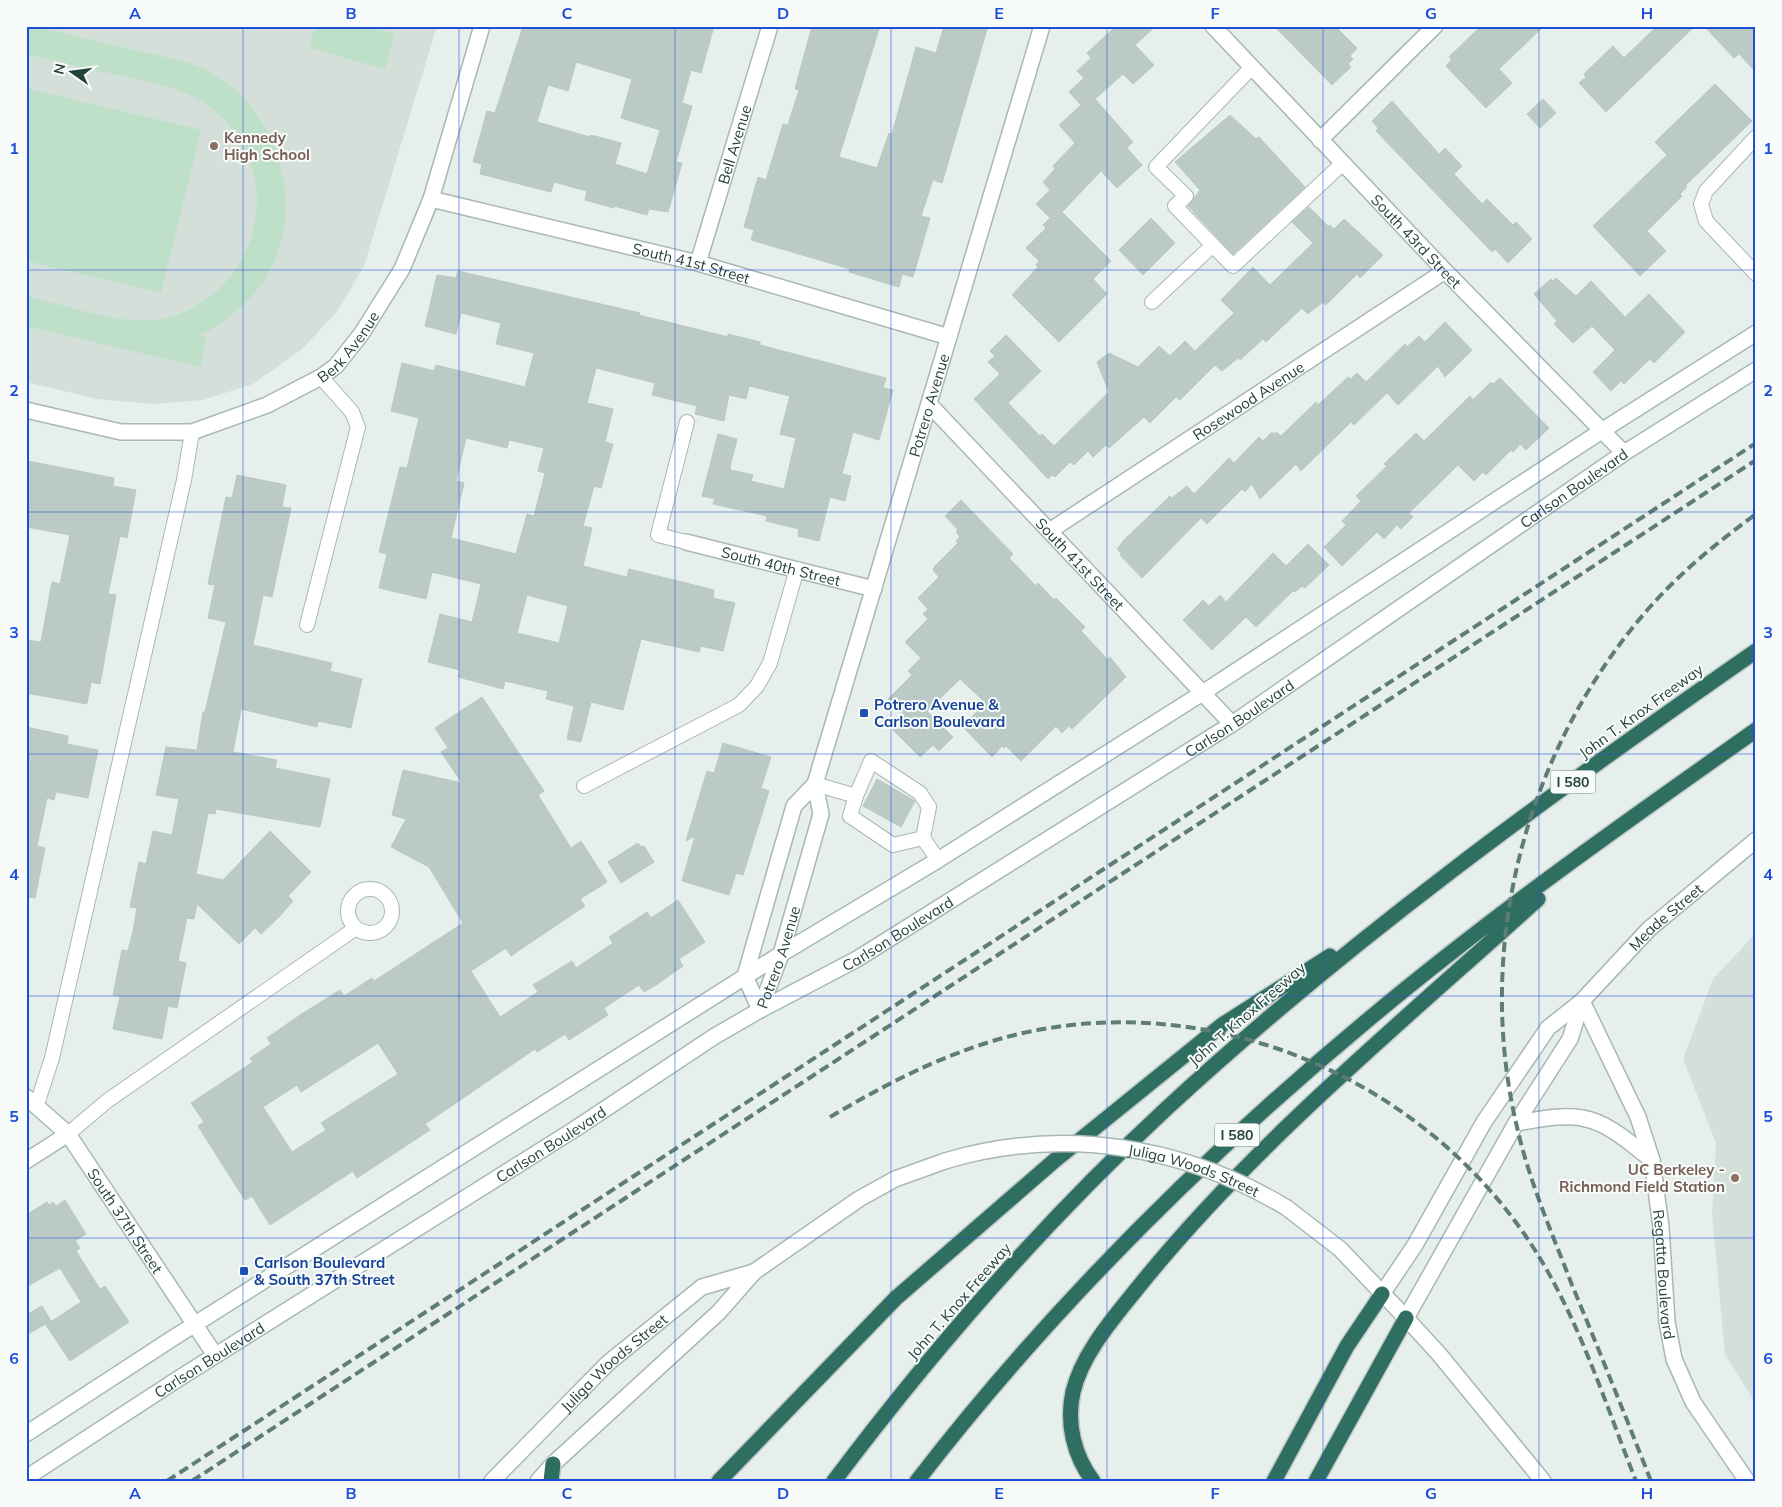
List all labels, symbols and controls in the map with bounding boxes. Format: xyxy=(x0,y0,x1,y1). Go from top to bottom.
text: A xyxy=(129,3,141,23)
text: B xyxy=(345,3,357,23)
text: C xyxy=(562,3,573,23)
text: D xyxy=(777,3,789,23)
text: E xyxy=(994,3,1004,23)
text: F xyxy=(1210,3,1220,23)
text: G xyxy=(1425,3,1437,23)
text: H xyxy=(1641,3,1653,23)
north arrow xyxy=(48,48,98,98)
text: N xyxy=(49,62,69,76)
street label: Bell Avenue xyxy=(713,102,755,186)
place label: Kennedy High School xyxy=(224,128,310,164)
text: 1 xyxy=(9,138,19,158)
text: 1 xyxy=(1763,138,1773,158)
marker: Kennedy High School xyxy=(208,140,220,152)
street label: South 43rd Street xyxy=(1368,190,1466,292)
street label: South 41st Street xyxy=(631,238,752,287)
street label: Berk Avenue xyxy=(313,307,383,386)
street label: Potrero Avenue xyxy=(904,351,953,459)
street label: Rosewood Avenue xyxy=(1189,357,1308,444)
text: 2 xyxy=(9,380,19,400)
text: 2 xyxy=(1763,380,1773,400)
street label: Carlson Boulevard xyxy=(1516,444,1631,532)
street label: South 41st Street xyxy=(1032,513,1129,614)
street label: South 40th Street xyxy=(720,542,843,590)
text: 3 xyxy=(9,622,19,642)
text: 3 xyxy=(1763,622,1773,642)
street label: John T. Knox Freeway xyxy=(1575,660,1707,762)
street label: Carlson Boulevard xyxy=(1181,675,1297,761)
place label: Potrero Avenue & Carlson Boulevard xyxy=(874,695,1005,731)
marker: Potrero Avenue & Carlson Boulevard xyxy=(858,707,870,719)
road number: I 580 xyxy=(1550,770,1596,794)
text: 4 xyxy=(9,864,19,884)
text: 4 xyxy=(1763,864,1773,884)
street label: Meade Street xyxy=(1624,879,1706,954)
street label: Carlson Boulevard xyxy=(839,892,956,975)
street label: Potrero Avenue xyxy=(752,904,804,1011)
street label: John T. Knox Freeway xyxy=(1185,958,1309,1070)
street label: Carlson Boulevard xyxy=(492,1102,609,1186)
text: 5 xyxy=(9,1106,19,1126)
text: 5 xyxy=(1763,1106,1773,1126)
road number: I 580 xyxy=(1214,1124,1260,1146)
street label: Juliga Woods Street xyxy=(1127,1139,1263,1200)
place label: UC Berkeley - Richmond Field Station xyxy=(1559,1160,1725,1196)
street label: South 37th Street xyxy=(84,1165,167,1277)
marker: UC Berkeley - Richmond Field Station xyxy=(1729,1172,1741,1184)
street label: Regatta Boulevard xyxy=(1649,1208,1680,1341)
street label: John T. Knox Freeway xyxy=(903,1239,1015,1363)
place label: Carlson Boulevard & South 37th Street xyxy=(254,1253,395,1289)
marker: Carlson Boulevard & South 37th Street xyxy=(238,1265,250,1277)
street label: Juliga Woods Street xyxy=(556,1309,671,1416)
street label: Carlson Boulevard xyxy=(150,1318,268,1402)
text: 6 xyxy=(9,1348,19,1368)
text: 6 xyxy=(1763,1348,1773,1368)
text: A xyxy=(129,1483,141,1503)
text: B xyxy=(345,1483,357,1503)
text: C xyxy=(562,1483,573,1503)
text: D xyxy=(777,1483,789,1503)
text: E xyxy=(994,1483,1004,1503)
text: F xyxy=(1210,1483,1220,1503)
text: G xyxy=(1425,1483,1437,1503)
text: H xyxy=(1641,1483,1653,1503)

